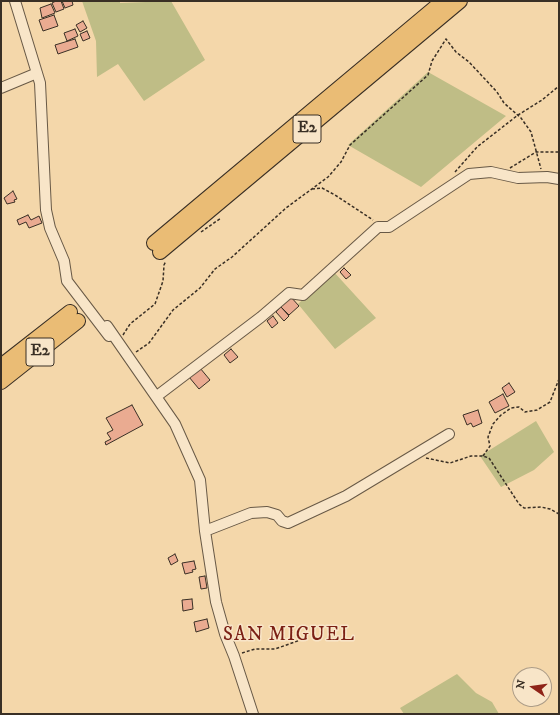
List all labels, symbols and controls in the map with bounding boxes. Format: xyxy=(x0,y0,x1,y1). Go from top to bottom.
road number: E2 xyxy=(293,115,321,143)
road number: E2 xyxy=(26,338,54,366)
district label: SAN MIGUEL xyxy=(223,625,355,647)
north arrow xyxy=(512,667,552,707)
text: N xyxy=(513,679,529,691)

